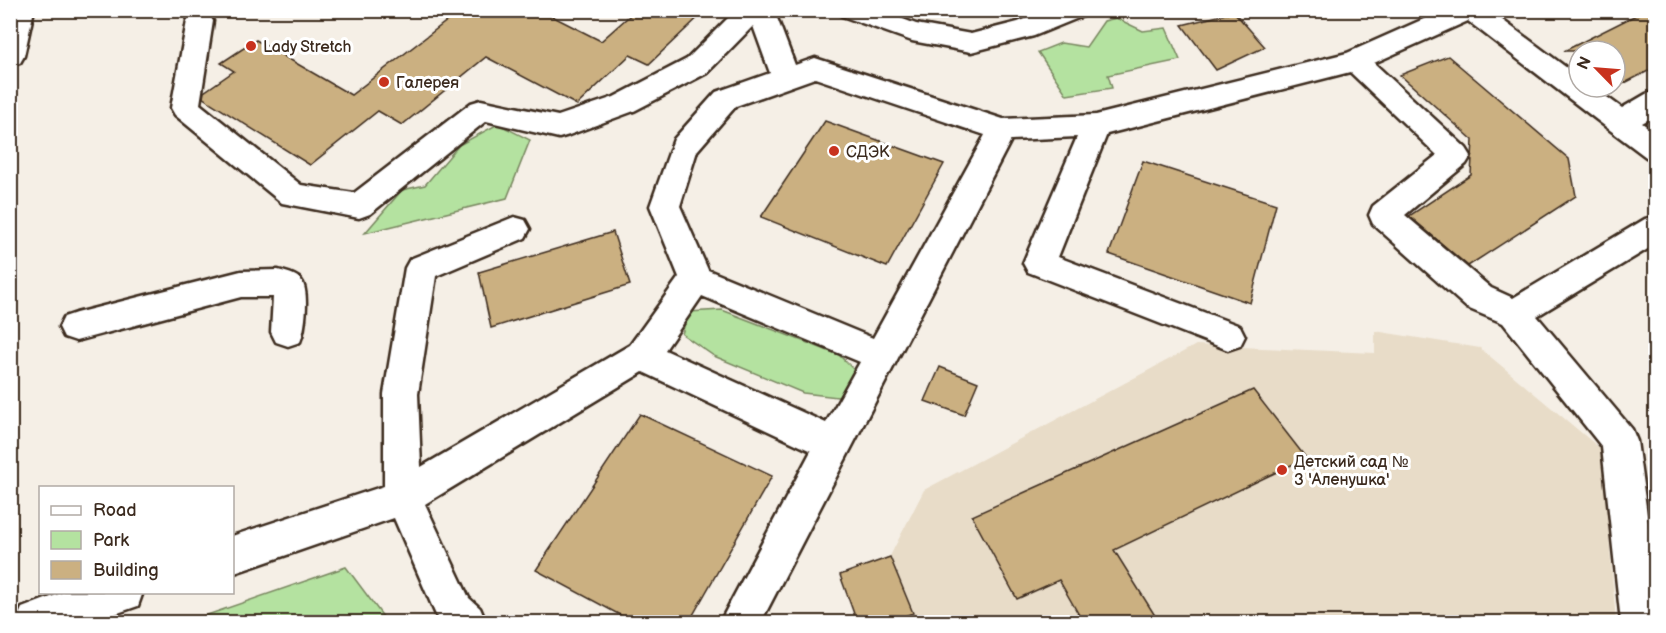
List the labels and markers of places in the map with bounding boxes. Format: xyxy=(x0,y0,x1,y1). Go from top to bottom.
place label: Lady Stretch xyxy=(263,38,352,57)
marker: Lady Stretch xyxy=(244,39,258,53)
place label: Галерея xyxy=(396,74,459,93)
marker: Галерея xyxy=(377,75,391,89)
place label: СДЭК xyxy=(846,143,890,162)
marker: СДЭК xyxy=(827,144,841,158)
place label: Детский сад № 3 'Аленушка' xyxy=(1294,453,1409,490)
marker: Детский сад № 3 'Аленушка' xyxy=(1275,463,1289,477)

